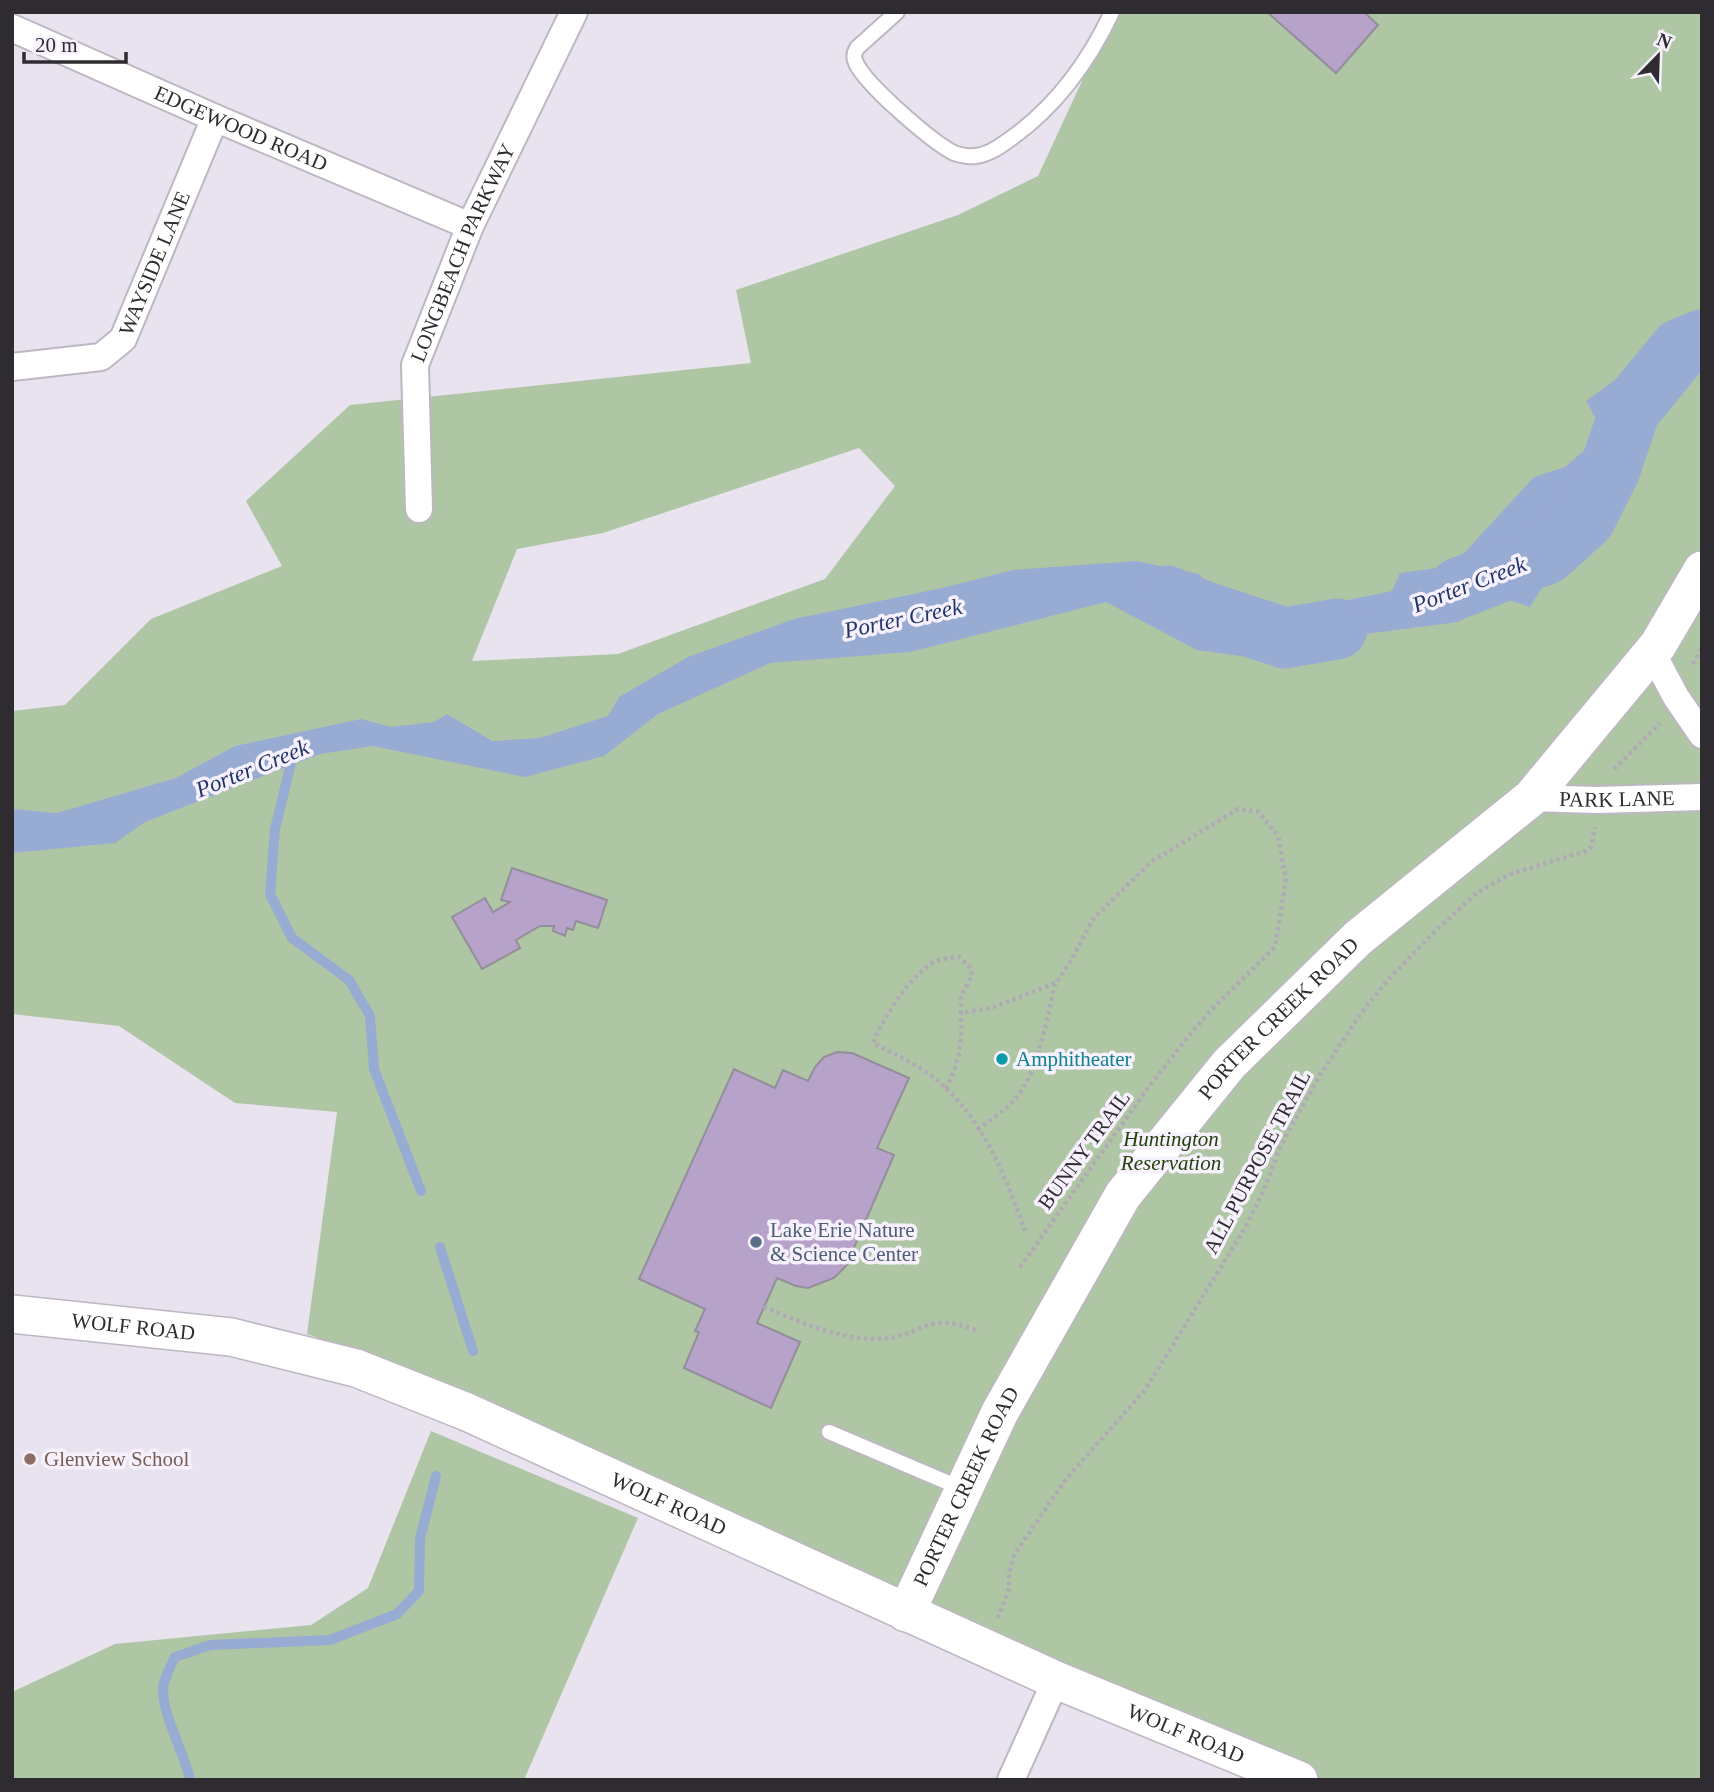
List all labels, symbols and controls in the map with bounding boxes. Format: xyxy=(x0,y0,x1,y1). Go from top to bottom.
scale bar xyxy=(24,21,126,65)
north arrow xyxy=(1623,21,1693,91)
text: N xyxy=(1654,28,1675,53)
text: 20 m xyxy=(35,33,78,57)
street label: EDGEWOOD ROAD xyxy=(151,81,331,176)
street label: LONGBEACH PARKWAY xyxy=(406,140,520,365)
street label: WAYSIDE LANE xyxy=(114,188,195,339)
water label: Porter Creek xyxy=(1408,551,1530,618)
water label: Porter Creek xyxy=(841,594,965,643)
water label: Porter Creek xyxy=(191,734,313,803)
street label: PARK LANE xyxy=(1559,786,1675,812)
street label: PORTER CREEK ROAD xyxy=(1193,932,1363,1104)
place label: Amphitheater xyxy=(1016,1047,1131,1071)
marker: Amphitheater xyxy=(994,1051,1010,1067)
street label: ALL PURPOSE TRAIL xyxy=(1198,1066,1316,1258)
street label: BUNNY TRAIL xyxy=(1033,1086,1135,1214)
park label: Huntington Reservation xyxy=(1120,1127,1221,1175)
place label: Lake Erie Nature & Science Center xyxy=(770,1218,918,1266)
marker: Lake Erie Nature & Science Center xyxy=(748,1234,764,1250)
street label: WOLF ROAD xyxy=(70,1308,196,1345)
street label: PORTER CREEK ROAD xyxy=(908,1382,1024,1590)
place label: Glenview School xyxy=(44,1447,189,1471)
marker: Glenview School xyxy=(22,1451,38,1467)
street label: WOLF ROAD xyxy=(607,1467,730,1540)
street label: WOLF ROAD xyxy=(1124,1699,1248,1768)

